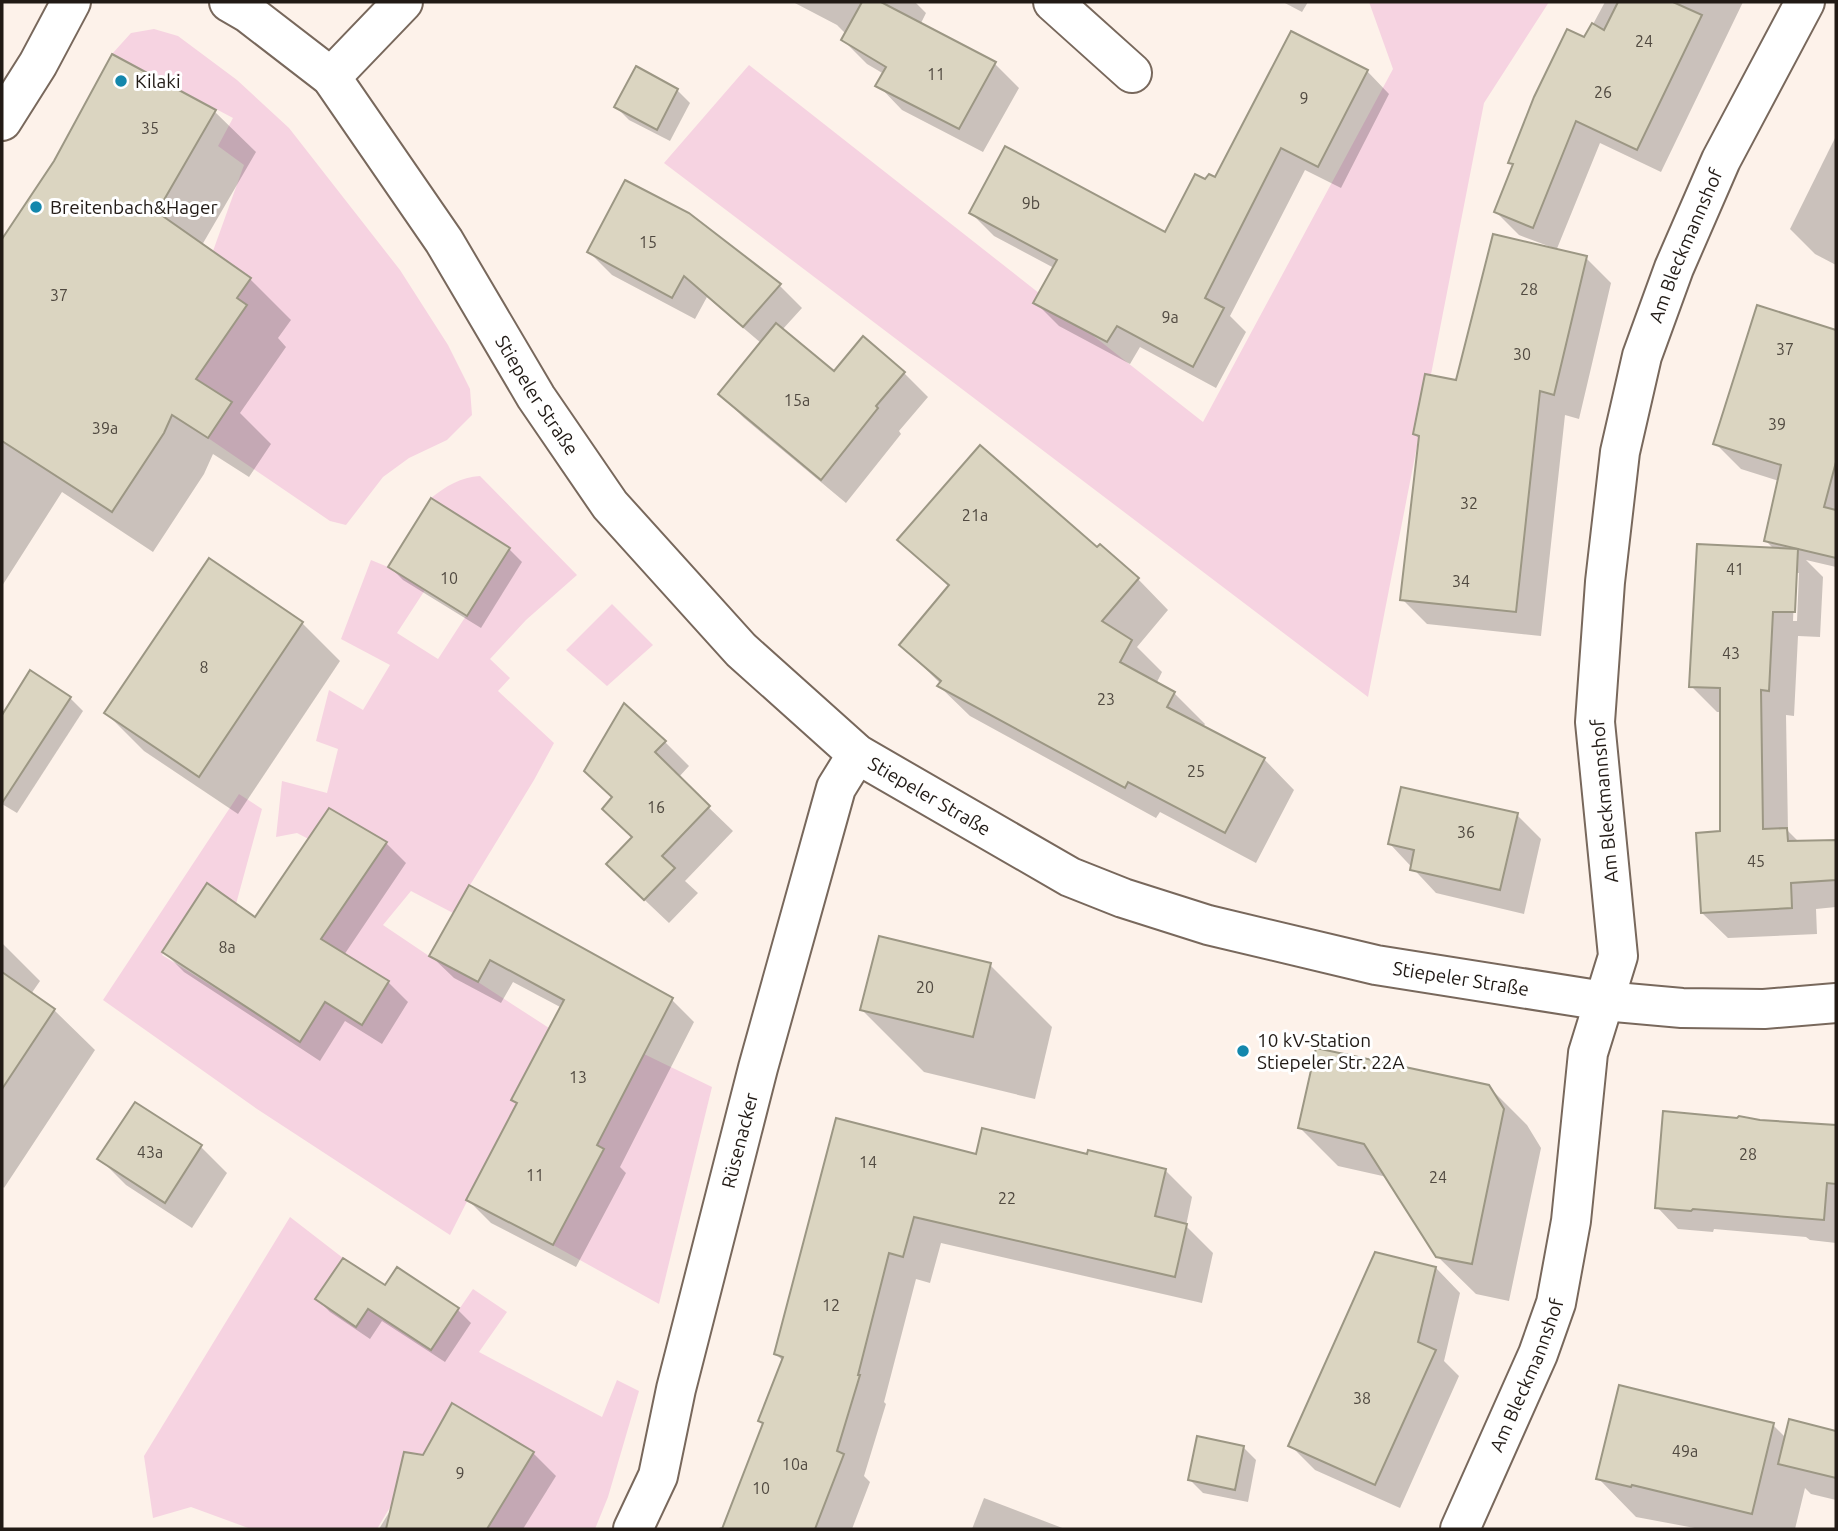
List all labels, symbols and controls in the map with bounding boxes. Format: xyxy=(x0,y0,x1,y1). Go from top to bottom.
house number: 24 xyxy=(1635,32,1653,50)
house number: 11 xyxy=(927,65,945,83)
place label: Kilaki xyxy=(135,70,181,92)
marker: Kilaki xyxy=(113,73,129,89)
house number: 26 xyxy=(1594,83,1612,101)
house number: 9 xyxy=(1299,89,1309,107)
house number: 35 xyxy=(141,119,159,137)
street label: Am Bleckmannshof xyxy=(1644,164,1727,325)
house number: 9b xyxy=(1022,194,1040,212)
place label: Breitenbach&Hager xyxy=(50,196,218,218)
marker: Breitenbach&Hager xyxy=(28,199,44,215)
house number: 15 xyxy=(639,233,657,251)
house number: 28 xyxy=(1520,280,1538,298)
house number: 37 xyxy=(50,286,68,304)
house number: 9a xyxy=(1161,308,1179,326)
street label: Stiepeler Straße xyxy=(491,331,583,459)
house number: 37 xyxy=(1776,340,1794,358)
house number: 30 xyxy=(1513,345,1531,363)
house number: 15a xyxy=(784,391,810,409)
house number: 39 xyxy=(1768,415,1786,433)
house number: 39a xyxy=(92,419,118,437)
house number: 32 xyxy=(1460,494,1478,512)
house number: 21a xyxy=(962,506,988,524)
house number: 41 xyxy=(1726,560,1744,578)
house number: 10 xyxy=(440,569,458,587)
house number: 34 xyxy=(1452,572,1470,590)
house number: 43 xyxy=(1722,644,1740,662)
house number: 8 xyxy=(199,658,209,676)
house number: 23 xyxy=(1097,690,1115,708)
street label: Am Bleckmannshof xyxy=(1586,717,1622,884)
street label: Stiepeler Straße xyxy=(865,752,995,840)
house number: 25 xyxy=(1187,762,1205,780)
house number: 16 xyxy=(647,798,665,816)
house number: 36 xyxy=(1457,823,1475,841)
house number: 45 xyxy=(1747,852,1765,870)
house number: 8a xyxy=(218,938,236,956)
street label: Stiepeler Straße xyxy=(1391,957,1531,1000)
house number: 20 xyxy=(916,978,934,996)
place label: 10 kV-Station Stiepeler Str. 22A xyxy=(1257,1029,1405,1073)
marker: 10 kV-Station Stiepeler Str. 22A xyxy=(1235,1043,1251,1059)
house number: 13 xyxy=(569,1068,587,1086)
street label: Rüsenacker xyxy=(717,1090,762,1191)
house number: 43a xyxy=(137,1143,163,1161)
house number: 28 xyxy=(1739,1145,1757,1163)
house number: 14 xyxy=(859,1153,877,1171)
house number: 11 xyxy=(526,1166,544,1184)
house number: 24 xyxy=(1429,1168,1447,1186)
house number: 22 xyxy=(998,1189,1016,1207)
house number: 12 xyxy=(822,1296,840,1314)
street label: Am Bleckmannshof xyxy=(1485,1296,1568,1455)
house number: 38 xyxy=(1353,1389,1371,1407)
house number: 49a xyxy=(1672,1442,1698,1460)
house number: 10a xyxy=(782,1455,808,1473)
house number: 9 xyxy=(455,1464,465,1482)
house number: 10 xyxy=(752,1479,770,1497)

